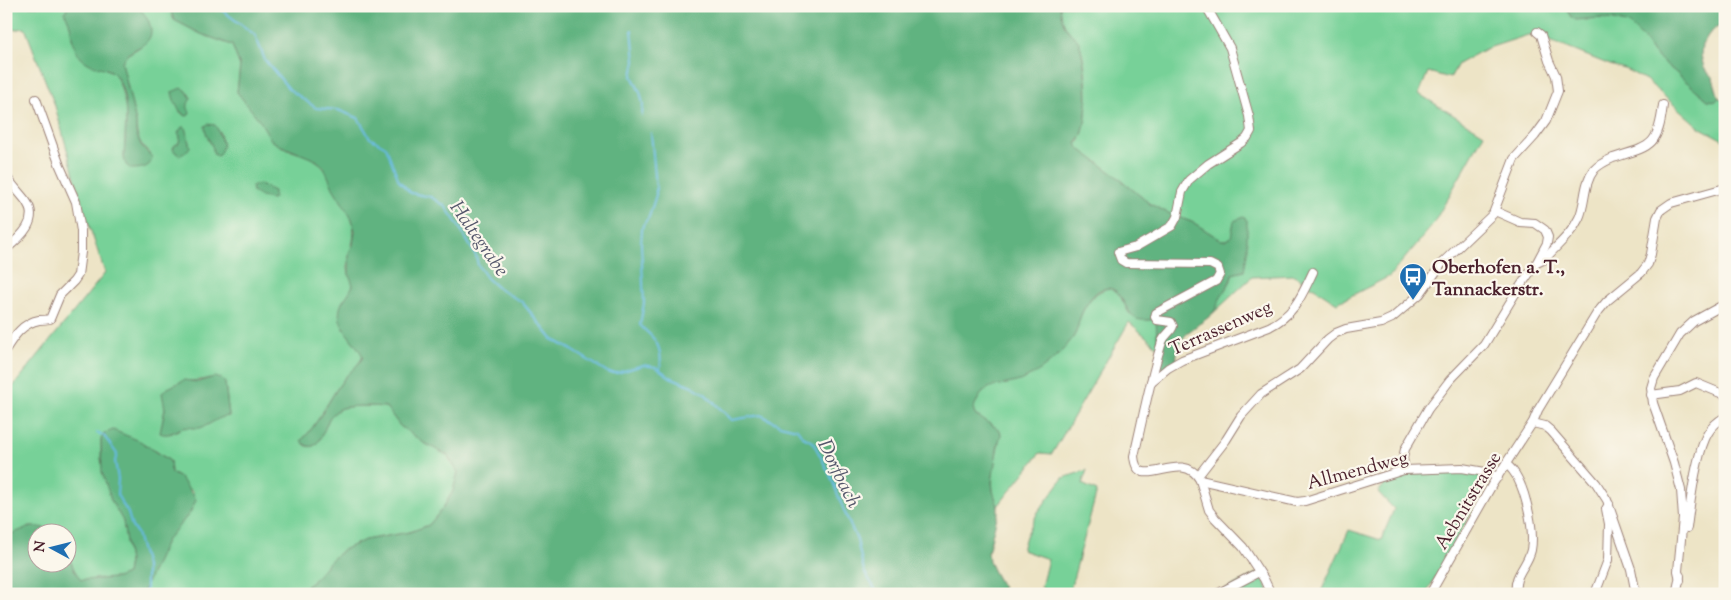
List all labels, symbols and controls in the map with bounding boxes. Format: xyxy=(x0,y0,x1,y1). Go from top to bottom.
water label: Haltegrabe xyxy=(441,196,515,283)
place label: Oberhofen a. T., Tannackerstr. xyxy=(1432,255,1565,304)
bus stop icon: Oberhofen a. T., Tannackerstr. xyxy=(1398,262,1428,301)
street label: Terrassenweg xyxy=(1165,295,1277,364)
water label: Dorfbach xyxy=(809,435,867,514)
street label: Allmendweg xyxy=(1304,445,1411,498)
street label: Aebnitstrasse xyxy=(1429,447,1509,555)
north arrow xyxy=(28,522,78,572)
text: N xyxy=(30,540,52,553)

